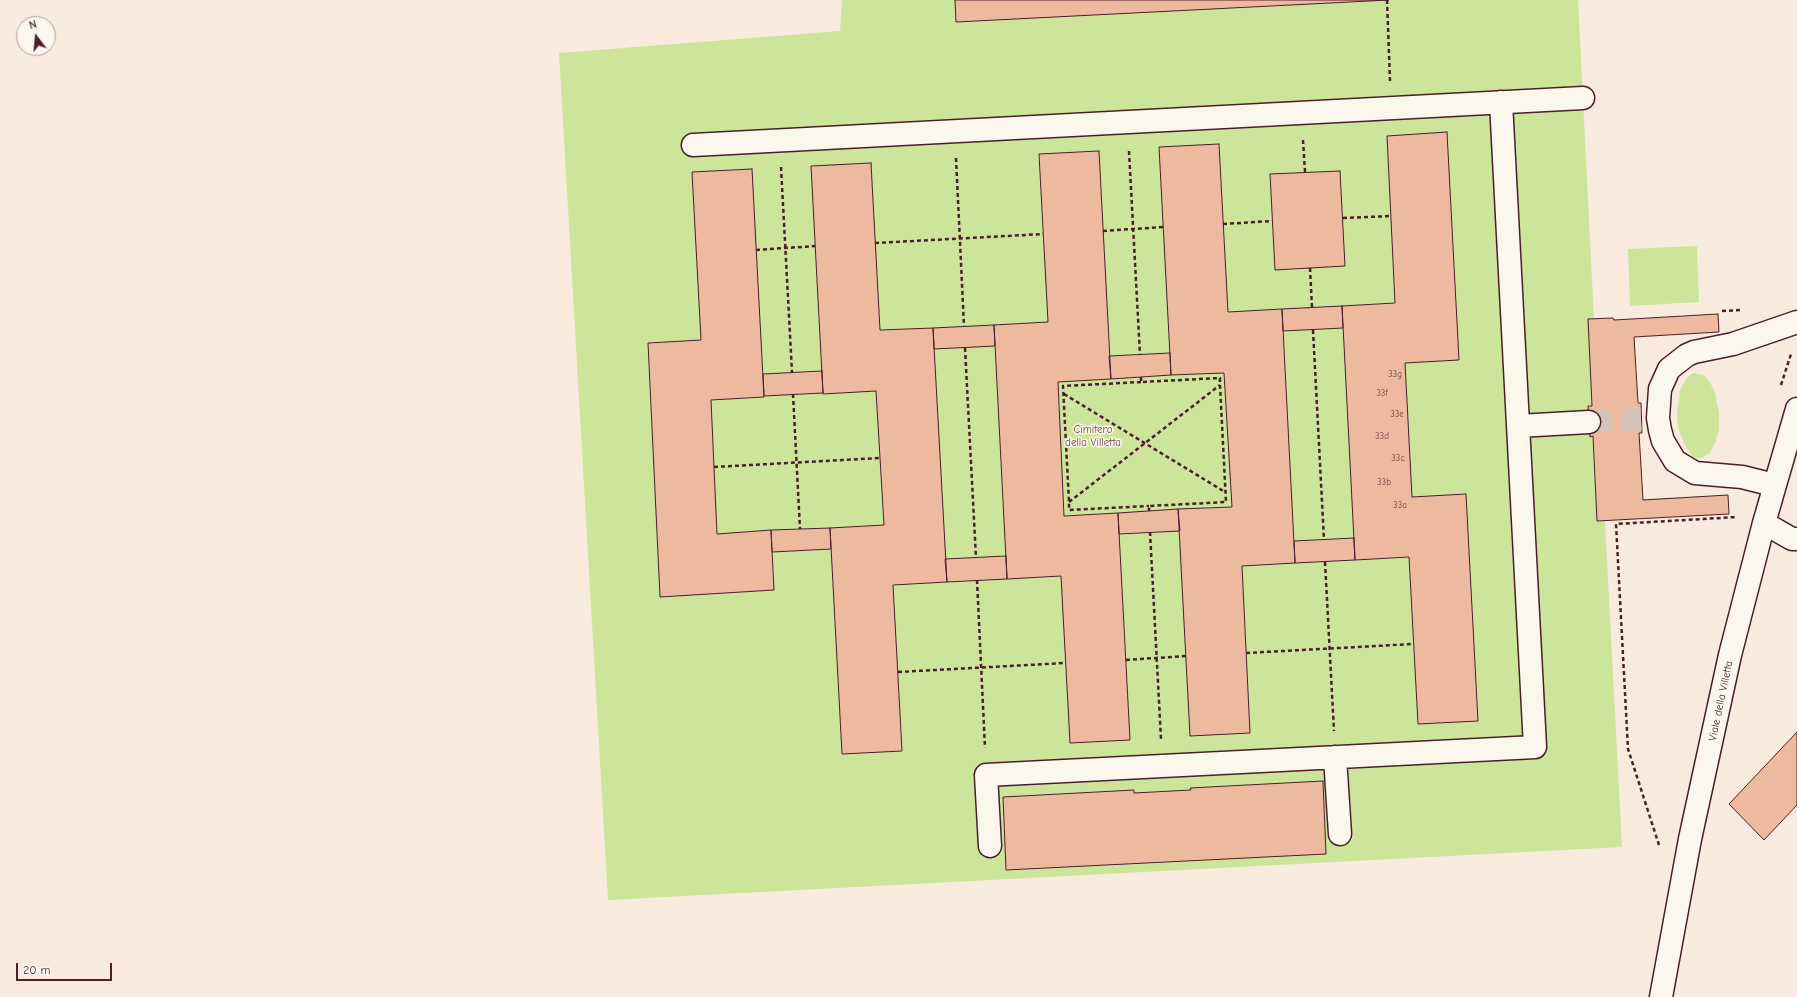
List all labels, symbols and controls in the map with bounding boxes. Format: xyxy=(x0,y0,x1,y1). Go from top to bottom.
north arrow xyxy=(16,16,56,56)
text: N xyxy=(28,18,38,32)
house number: 33g xyxy=(1388,369,1402,379)
house number: 33f xyxy=(1376,388,1388,398)
house number: 33e xyxy=(1390,409,1404,419)
park label: Cimitero della Villetta xyxy=(1065,423,1121,449)
house number: 33d xyxy=(1375,431,1389,441)
house number: 33c xyxy=(1391,453,1405,463)
house number: 33b xyxy=(1377,477,1391,487)
house number: 33a xyxy=(1393,500,1407,510)
street label: Viale della Villetta xyxy=(1706,660,1736,742)
scale bar xyxy=(18,955,114,981)
text: 20 m xyxy=(23,963,51,977)

